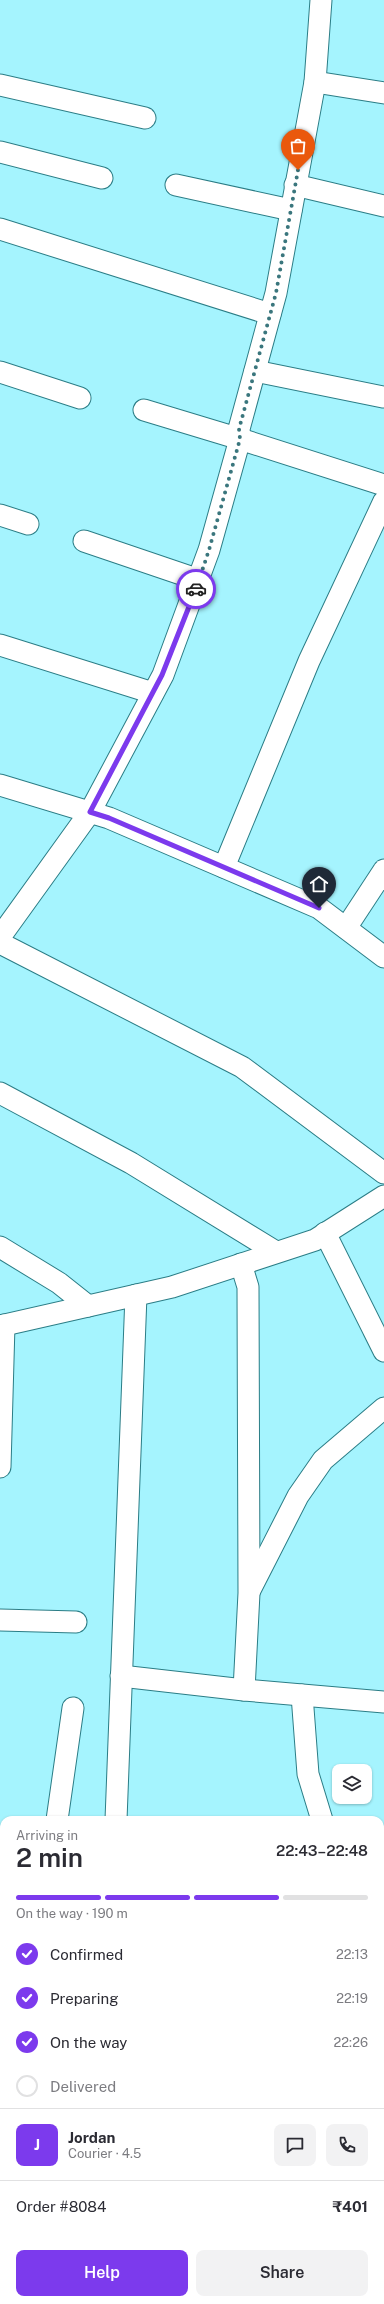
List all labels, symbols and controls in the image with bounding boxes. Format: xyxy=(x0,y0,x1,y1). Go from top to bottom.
pin xyxy=(281,129,315,170)
icon: bag xyxy=(287,135,309,157)
courier xyxy=(176,569,216,609)
icon: car xyxy=(185,578,207,600)
pin xyxy=(302,867,336,908)
icon: home xyxy=(308,873,330,895)
map controls xyxy=(332,1764,372,1804)
button: layers xyxy=(332,1764,372,1804)
text: Arriving in xyxy=(16,1828,78,1843)
text: 2 min xyxy=(16,1842,83,1873)
text: 22:43–22:48 xyxy=(276,1842,368,1859)
text: On the way · 190 m xyxy=(16,1906,128,1921)
icon: check xyxy=(16,1943,38,1965)
text: Confirmed xyxy=(50,1946,123,1963)
text: 22:13 xyxy=(336,1947,368,1962)
icon: check xyxy=(16,1987,38,2009)
text: Preparing xyxy=(50,1990,119,2007)
text: 22:19 xyxy=(336,1991,368,2006)
icon: check xyxy=(16,2031,38,2053)
text: On the way xyxy=(50,2034,127,2051)
text: 22:26 xyxy=(333,2035,368,2050)
text: Delivered xyxy=(50,2078,116,2095)
button: chat xyxy=(274,2124,316,2166)
button: phone xyxy=(326,2124,368,2166)
text: Jordan xyxy=(68,2129,115,2146)
text: J xyxy=(34,2136,40,2153)
text: Courier · 4.5 xyxy=(68,2146,141,2161)
text: Order #8084 xyxy=(16,2198,106,2215)
text: ₹401 xyxy=(332,2198,368,2215)
button: Help xyxy=(16,2250,188,2296)
button: Share xyxy=(196,2250,368,2296)

